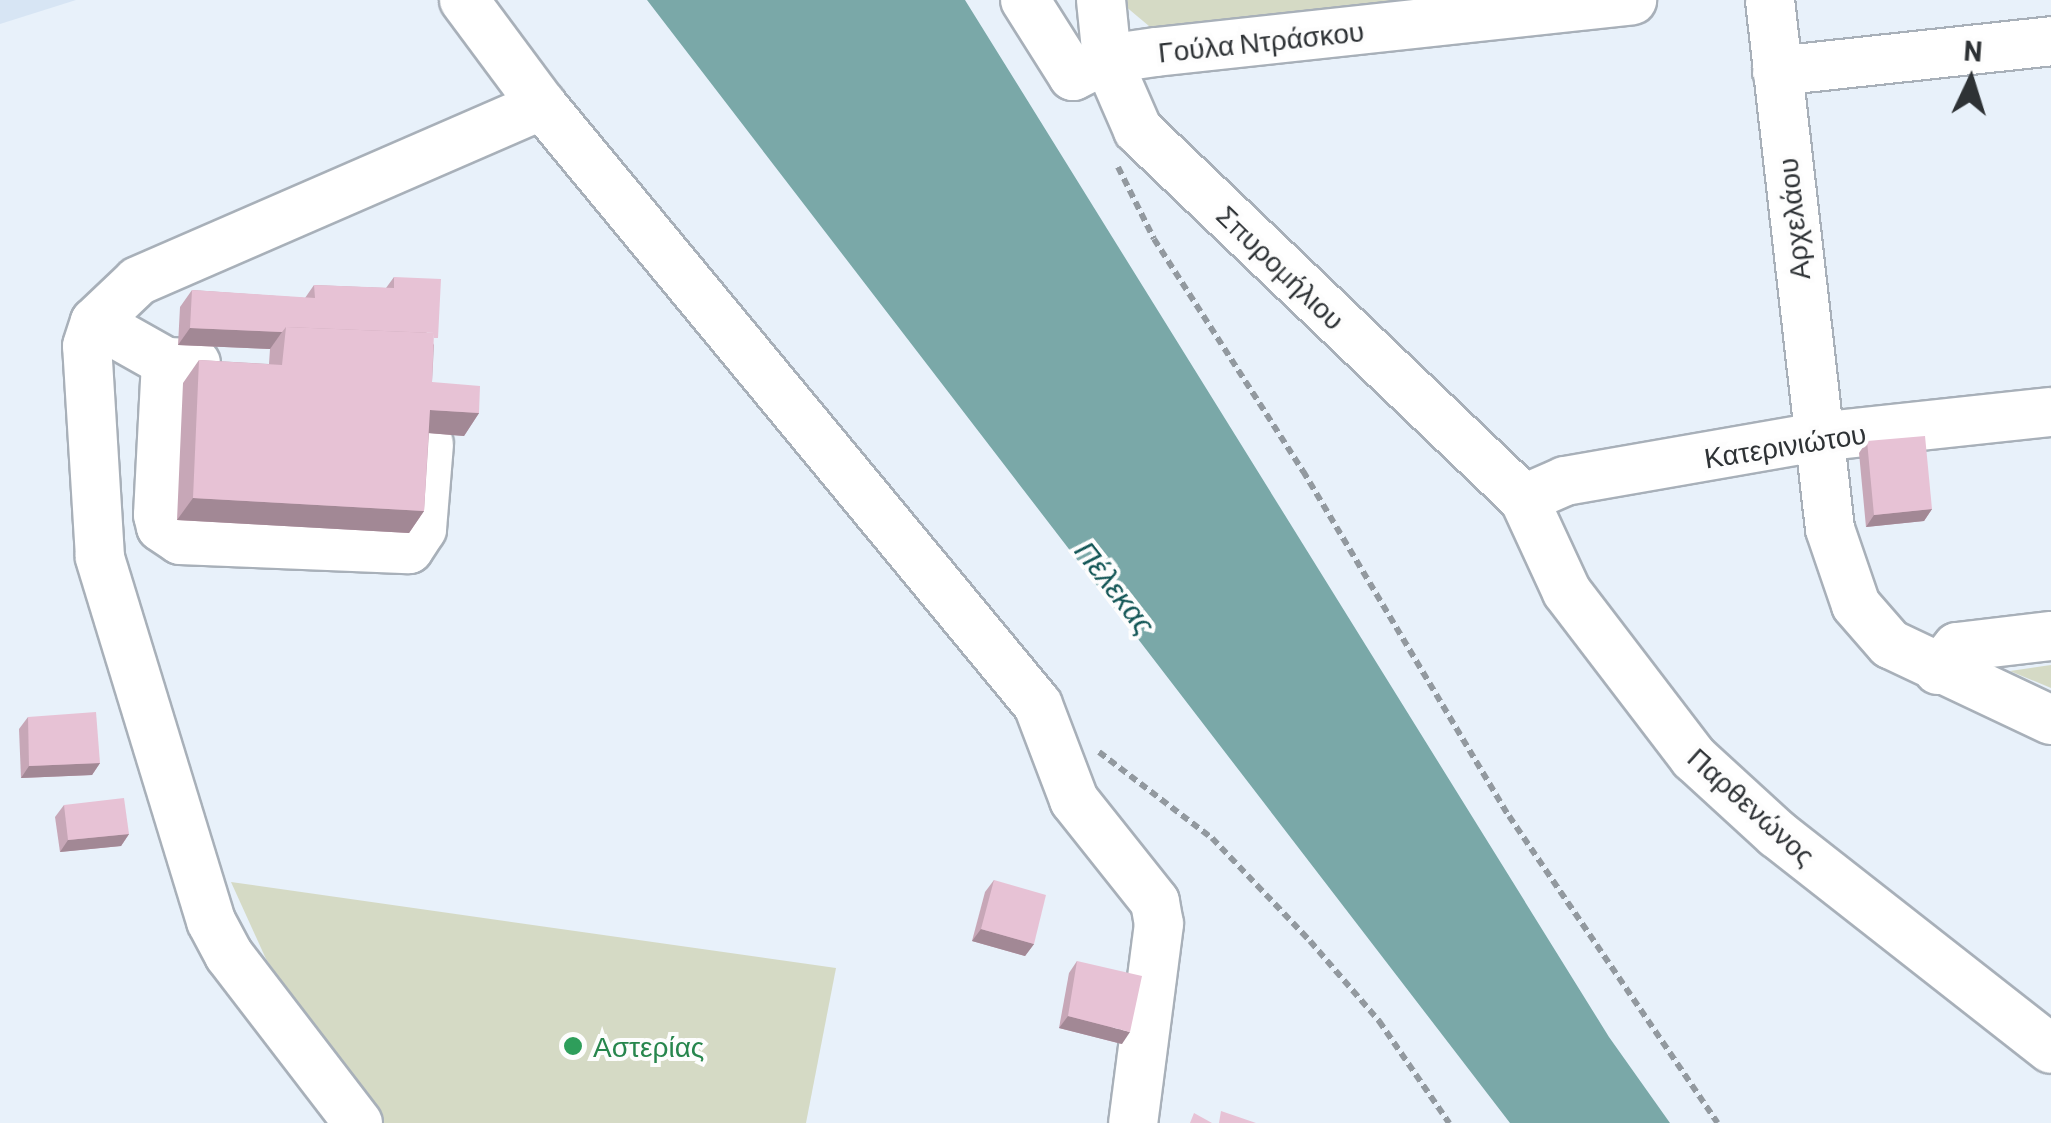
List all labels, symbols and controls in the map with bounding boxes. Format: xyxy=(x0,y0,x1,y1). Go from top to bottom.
street label: Γούλα Ντράσκου xyxy=(1156,13,1366,69)
north arrow xyxy=(1921,30,2021,130)
text: N xyxy=(1963,32,1984,68)
street label: Αρχελάου xyxy=(1770,156,1816,282)
street label: Σπυρομήλιου xyxy=(1210,198,1352,336)
street label: Κατερινιώτου xyxy=(1702,416,1868,474)
water label: Πέλεκας xyxy=(1068,533,1164,641)
street label: Παρθενώνος xyxy=(1682,740,1822,872)
place label: Αστερίας xyxy=(593,1029,704,1063)
marker: Αστερίας xyxy=(562,1035,584,1057)

